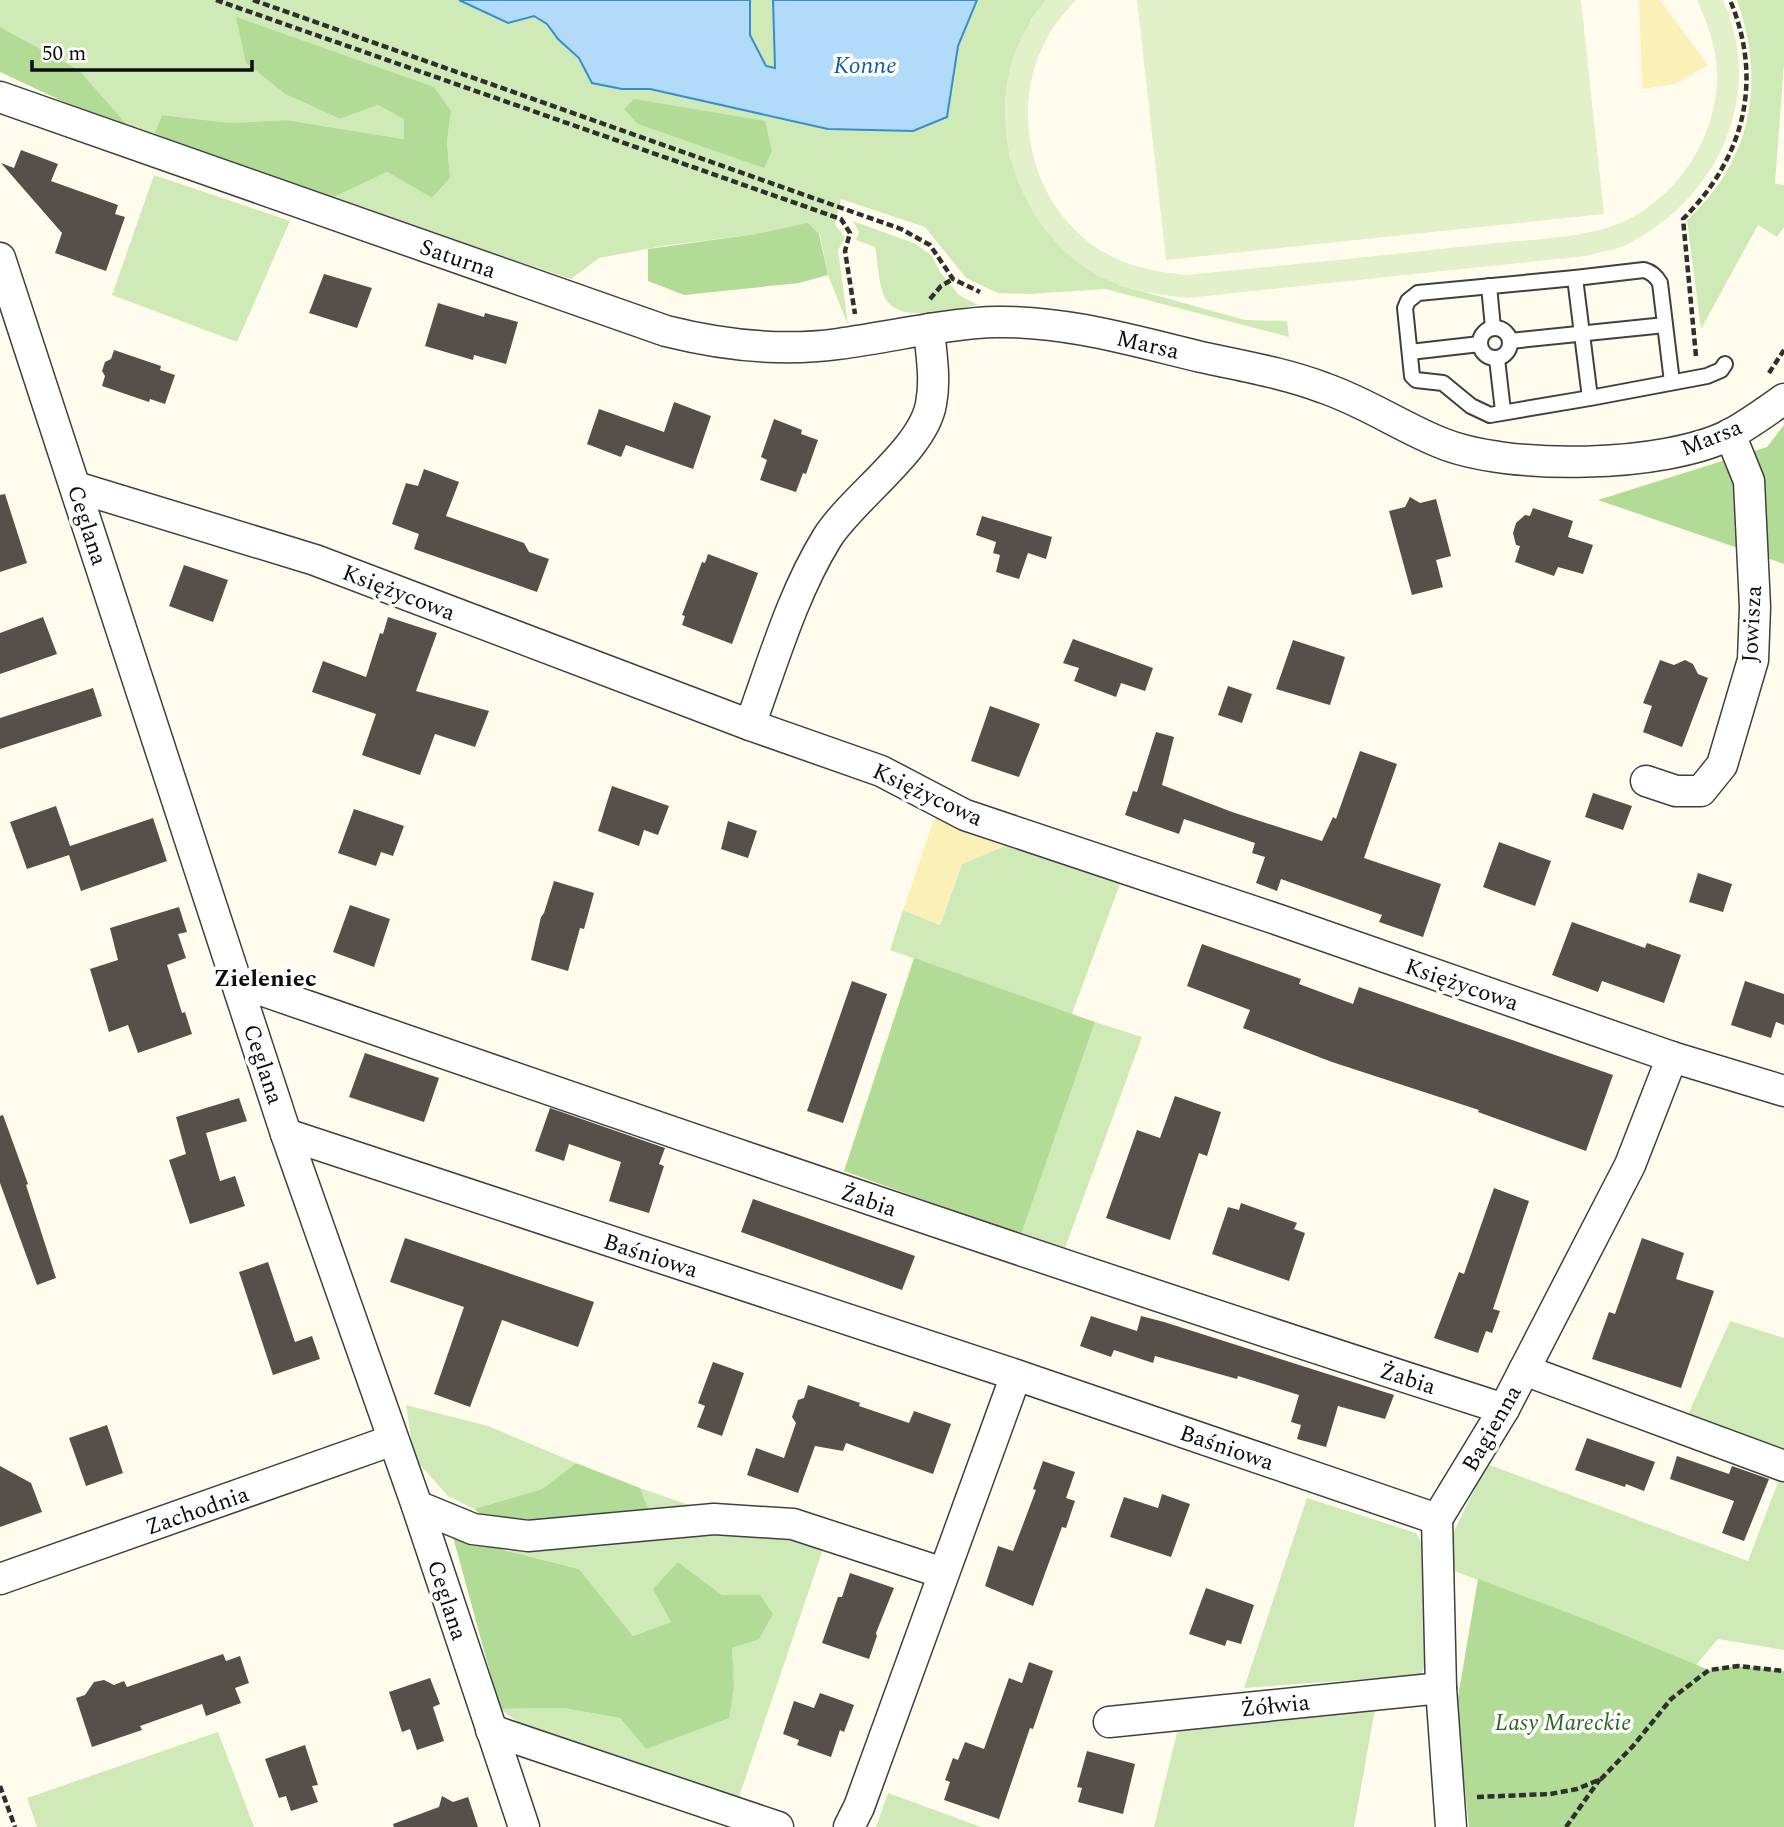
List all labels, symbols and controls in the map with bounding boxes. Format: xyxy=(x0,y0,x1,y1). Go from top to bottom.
scale bar xyxy=(32,28,252,72)
text: 50 m xyxy=(42,38,86,70)
water label: Konne xyxy=(833,48,897,84)
street label: Saturna xyxy=(415,230,500,289)
street label: Marsa xyxy=(1113,321,1183,370)
street label: Marsa xyxy=(1676,410,1748,467)
street label: Ceglana xyxy=(57,481,116,570)
street label: Księżycowa xyxy=(337,556,460,631)
street label: Jowisza xyxy=(1733,584,1772,664)
street label: Księżycowa xyxy=(866,754,988,836)
street label: Księżycowa xyxy=(1400,950,1523,1021)
district label: Zieleniec xyxy=(213,961,317,997)
street label: Ceglana xyxy=(233,1020,292,1109)
street label: Żabia xyxy=(836,1176,901,1227)
street label: Baśniowa xyxy=(599,1225,702,1288)
street label: Żabia xyxy=(1375,1354,1440,1405)
street label: Bagienna xyxy=(1453,1379,1531,1479)
street label: Baśniowa xyxy=(1175,1416,1278,1481)
street label: Zachodnia xyxy=(141,1477,254,1545)
street label: Ceglana xyxy=(417,1556,476,1645)
street label: Żółwia xyxy=(1239,1685,1311,1728)
park label: Lasy Mareckie xyxy=(1495,1706,1631,1741)

